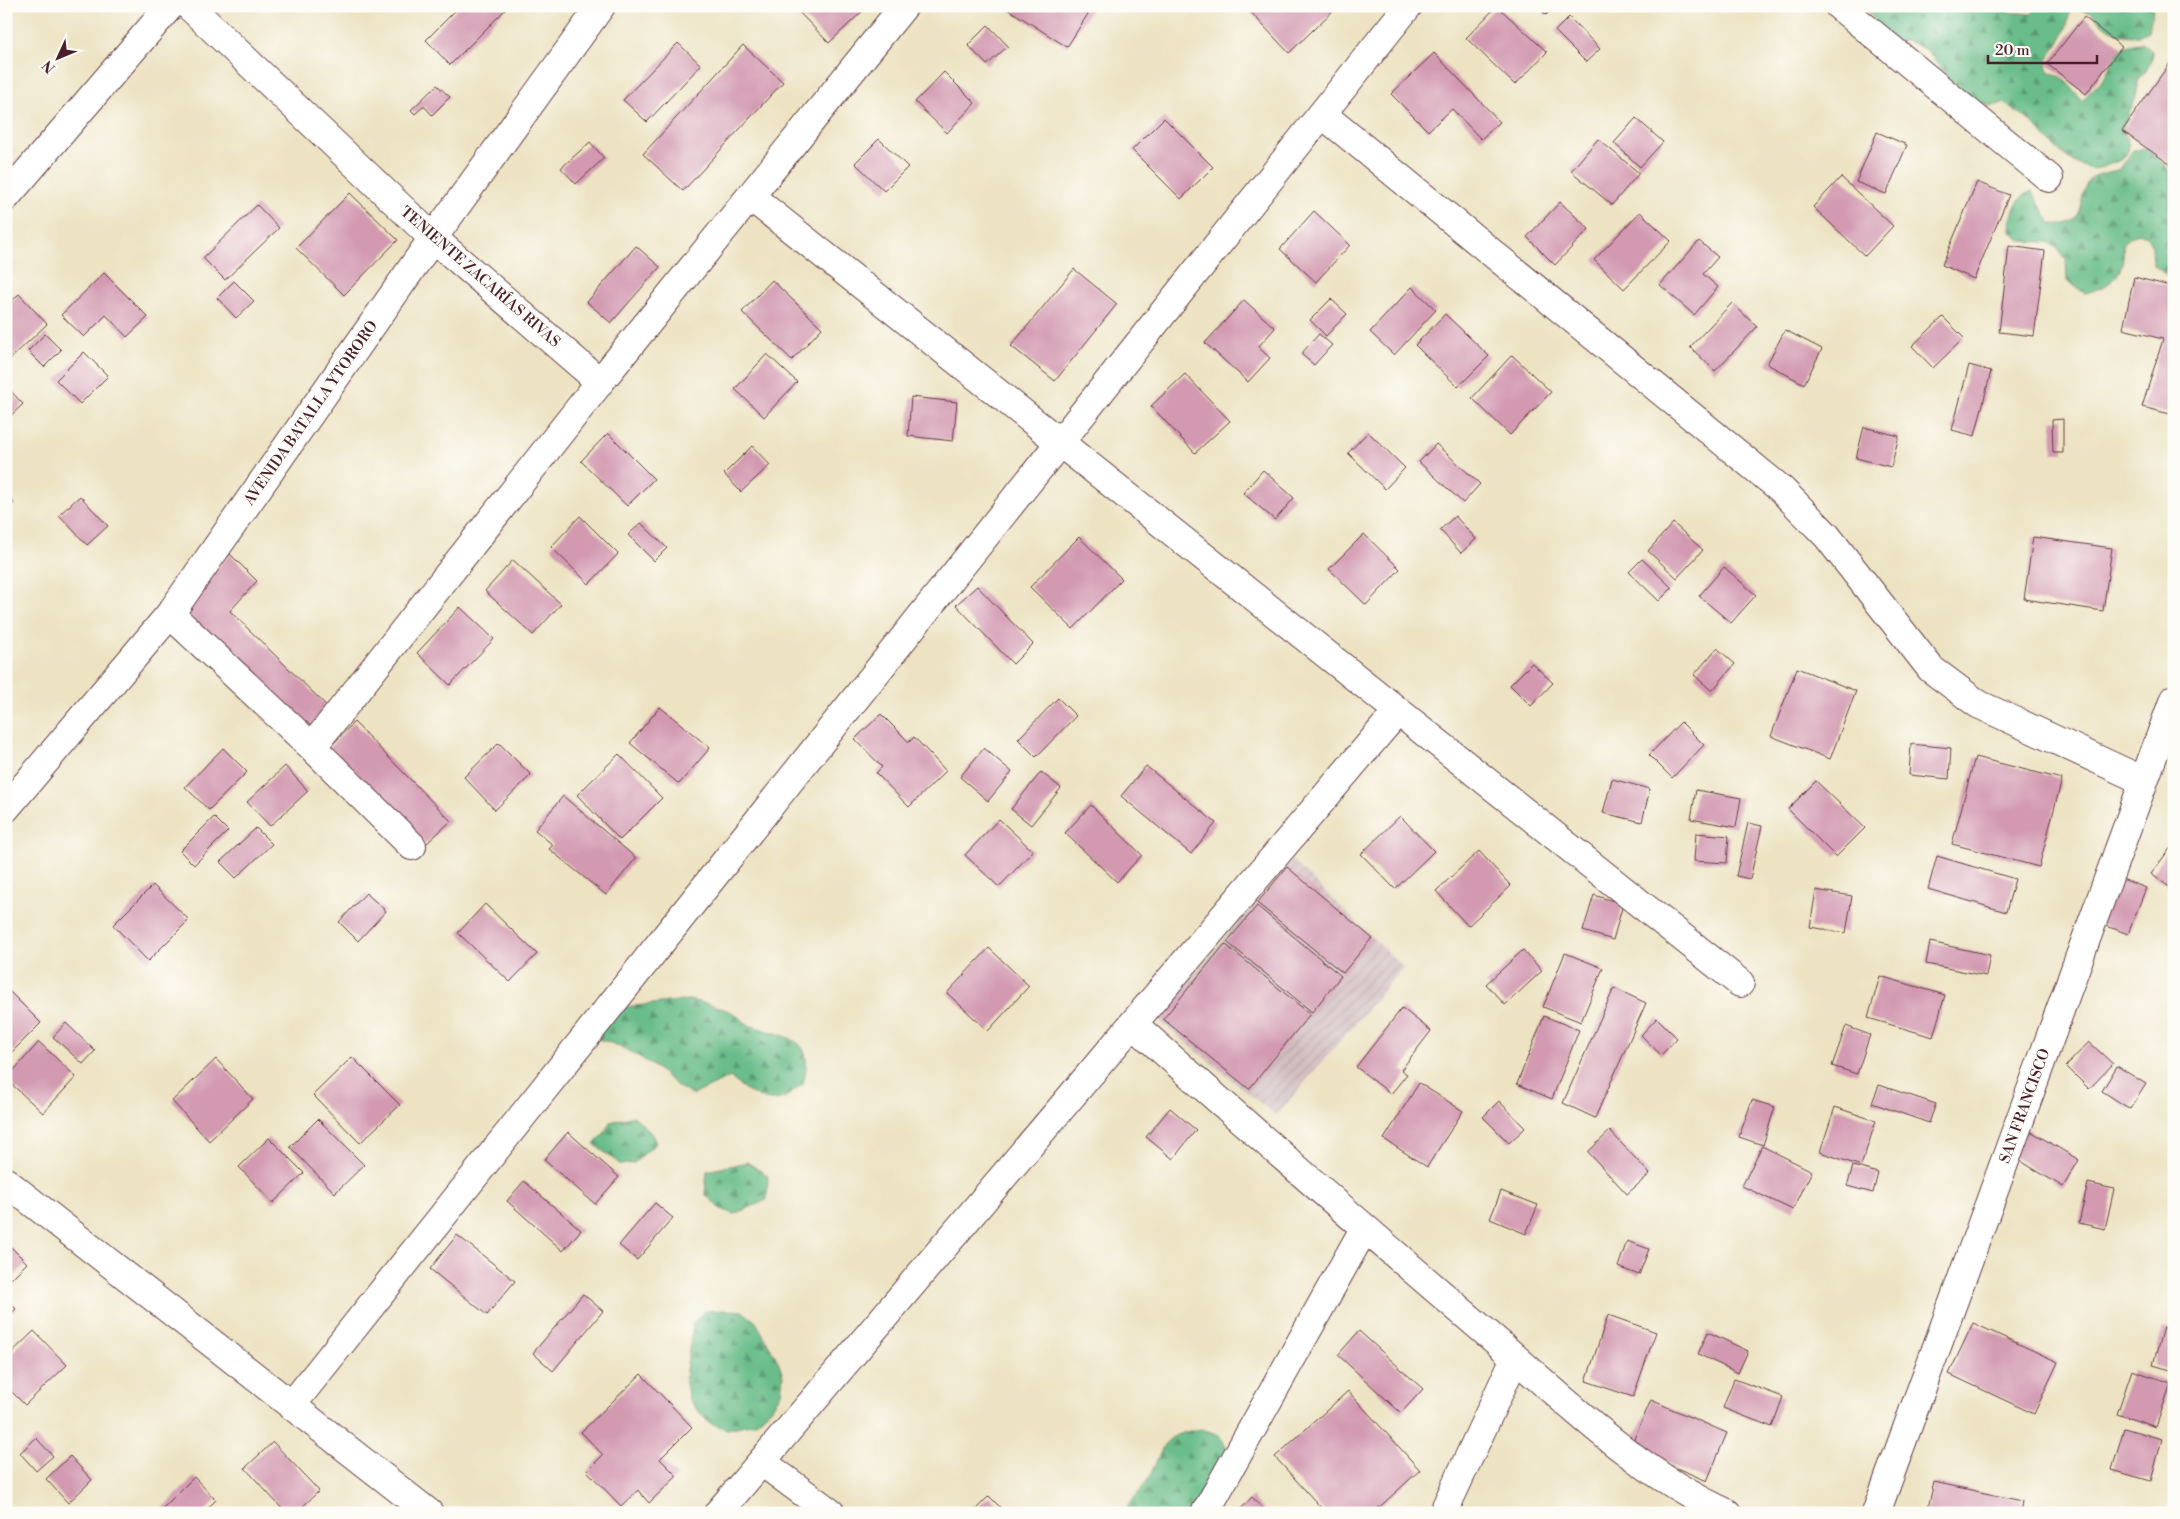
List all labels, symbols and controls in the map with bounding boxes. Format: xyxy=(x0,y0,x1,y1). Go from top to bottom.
north arrow xyxy=(32,32,82,82)
scale bar xyxy=(1988,32,2096,64)
text: 20 m xyxy=(1995,41,2030,60)
text: N xyxy=(39,56,60,77)
street label: TENIENTE ZACARÍAS RIVAS xyxy=(396,202,564,352)
street label: AVENIDA BATALLA YTORORO xyxy=(239,317,382,510)
street label: SAN FRANCISCO xyxy=(1995,1046,2055,1166)

